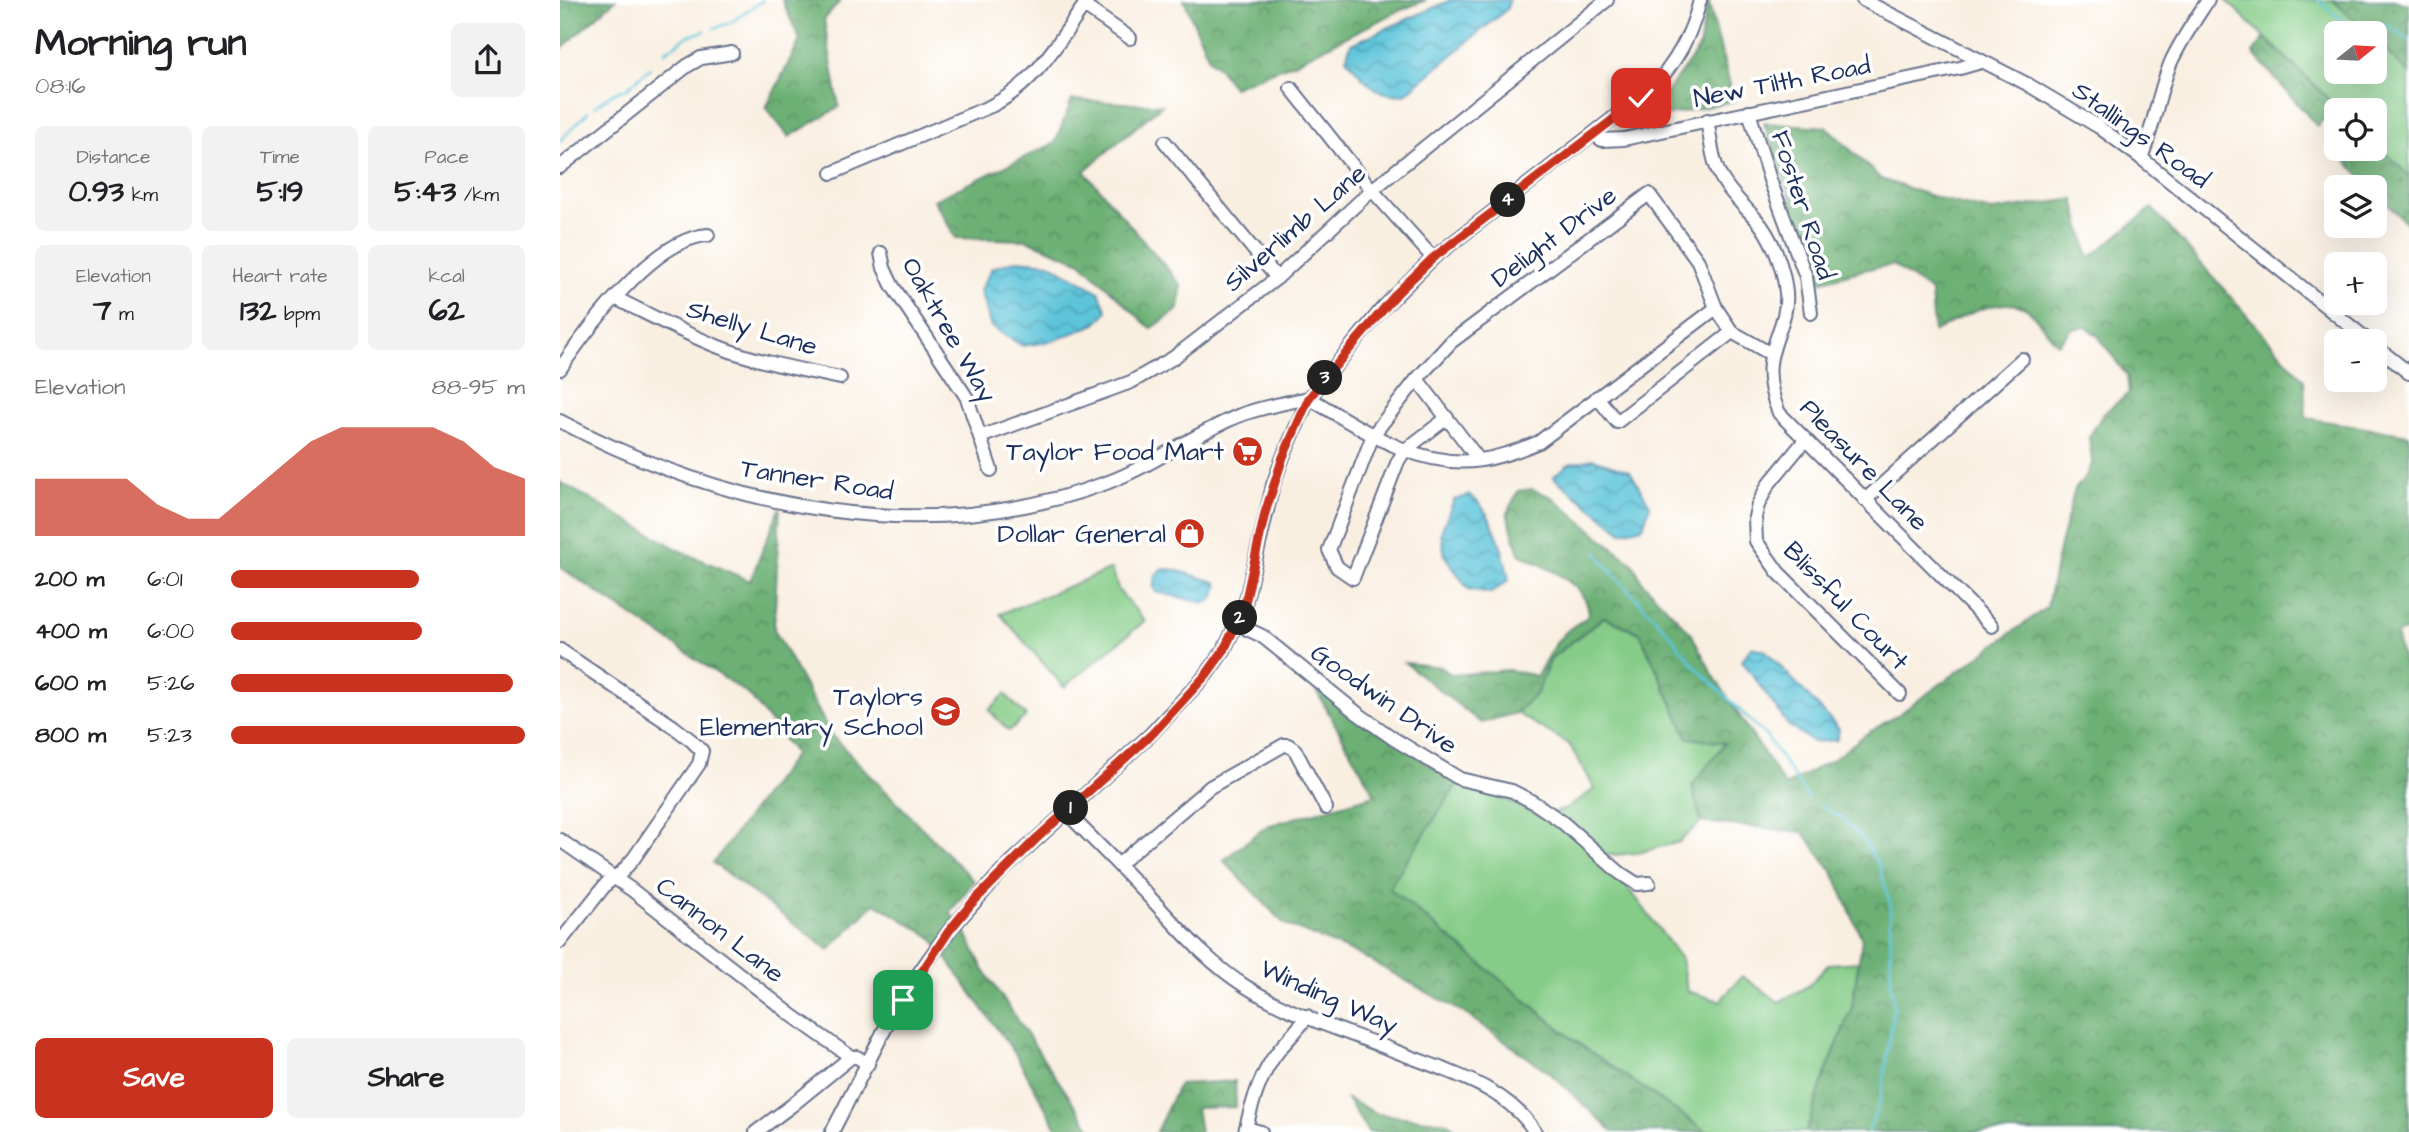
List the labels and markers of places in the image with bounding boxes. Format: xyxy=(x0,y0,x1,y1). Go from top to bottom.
pin xyxy=(1611,68,1671,128)
pin: 4 xyxy=(1490,182,1525,218)
pin: 3 xyxy=(1308,360,1342,396)
place label: Taylor Food Mart xyxy=(1006,434,1224,472)
supermarket icon: Taylor Food Mart xyxy=(1230,435,1264,469)
place label: Dollar General xyxy=(998,516,1166,552)
shop icon: Dollar General xyxy=(1172,517,1206,551)
pin: 2 xyxy=(1222,600,1258,636)
place label: Taylors Elementary School xyxy=(700,679,923,747)
school or university icon: Taylors Elementary School xyxy=(929,695,963,729)
pin: 1 xyxy=(1054,790,1088,826)
pin xyxy=(873,970,933,1030)

